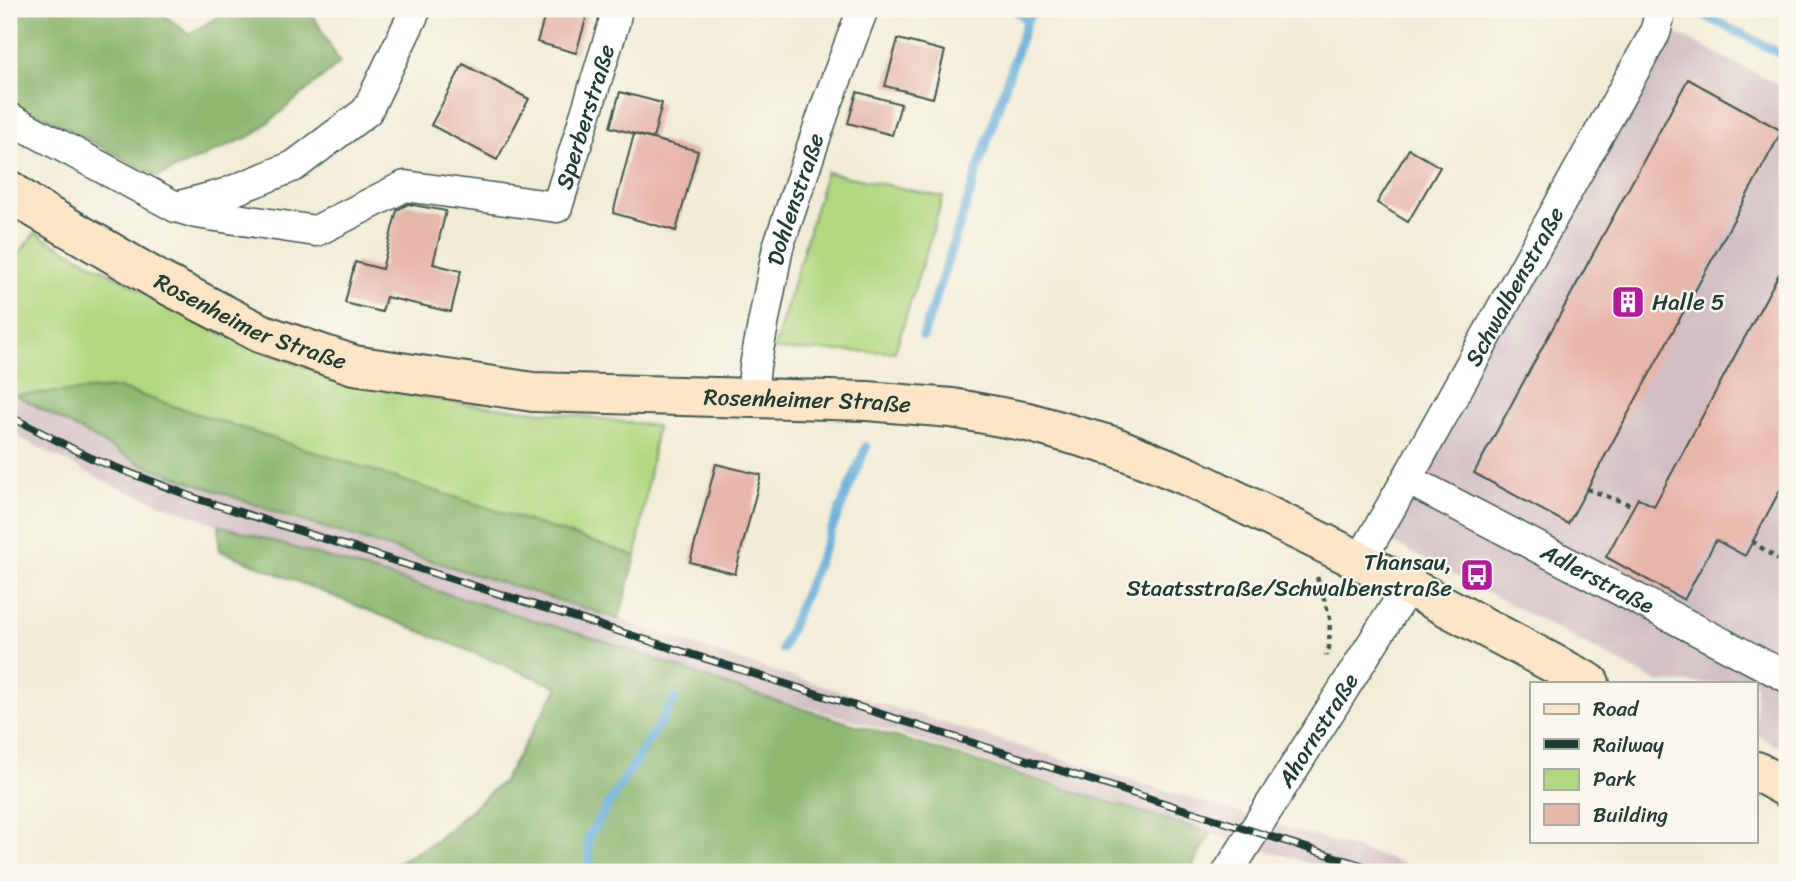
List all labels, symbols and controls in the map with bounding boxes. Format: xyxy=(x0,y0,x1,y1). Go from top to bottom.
street label: Sperberstraße xyxy=(543,39,627,194)
street label: Dohlenstraße xyxy=(754,127,836,269)
street label: Schwalbenstraße xyxy=(1453,198,1575,374)
street label: Rosenheimer Straße xyxy=(147,261,353,382)
place label: Halle 5 xyxy=(1652,282,1725,323)
building icon: Halle 5 xyxy=(1609,283,1647,321)
street label: Rosenheimer Straße xyxy=(703,376,913,425)
street label: Adlerstraße xyxy=(1532,531,1662,625)
place label: Thansau, Staatsstraße/Schwalbenstraße xyxy=(1126,542,1452,609)
bus stop icon: Thansau, Staatsstraße/Schwalbenstraße xyxy=(1458,556,1496,594)
street label: Ahornstraße xyxy=(1265,664,1370,796)
legend xyxy=(1530,682,1758,842)
text: Road xyxy=(1593,690,1640,728)
text: Railway xyxy=(1593,726,1664,764)
text: Park xyxy=(1593,760,1636,798)
text: Building xyxy=(1593,796,1669,834)

